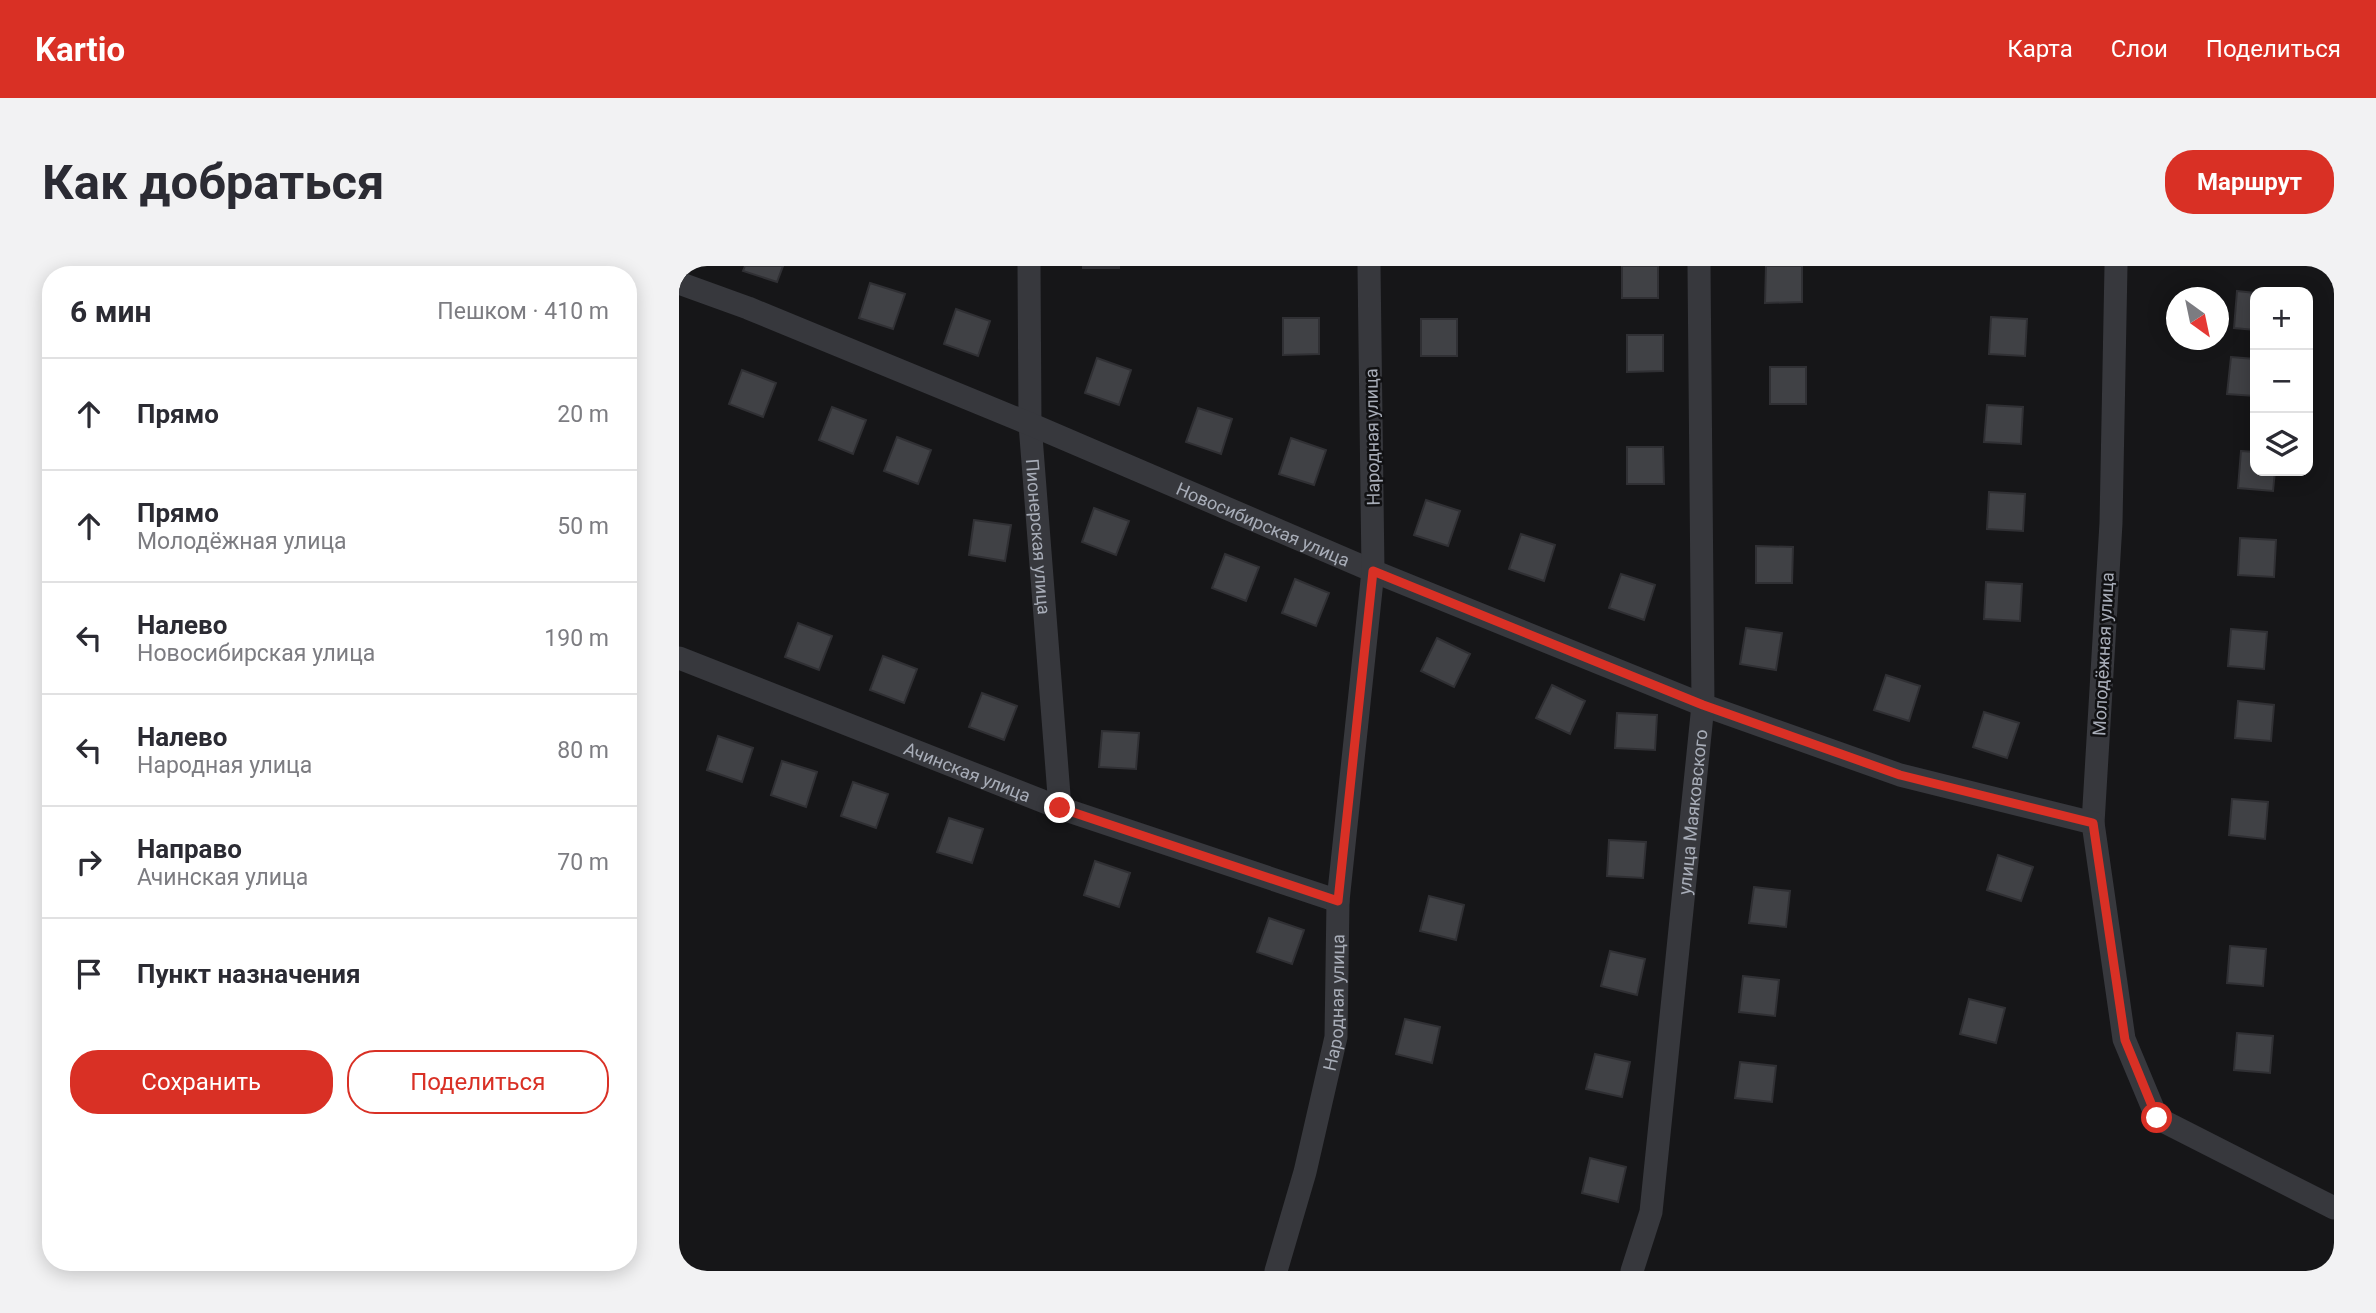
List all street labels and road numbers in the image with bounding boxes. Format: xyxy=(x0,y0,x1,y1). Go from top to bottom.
street label: Народная улица xyxy=(1360,368,1384,506)
street label: Пионерская улица xyxy=(1022,458,1055,615)
street label: Новосибирская улица xyxy=(1173,478,1353,570)
street label: Молодёжная улица xyxy=(2088,572,2118,736)
street label: улица Маяковского xyxy=(1673,728,1711,896)
street label: Ачинская улица xyxy=(901,737,1034,806)
street label: Народная улица xyxy=(1318,934,1348,1073)

